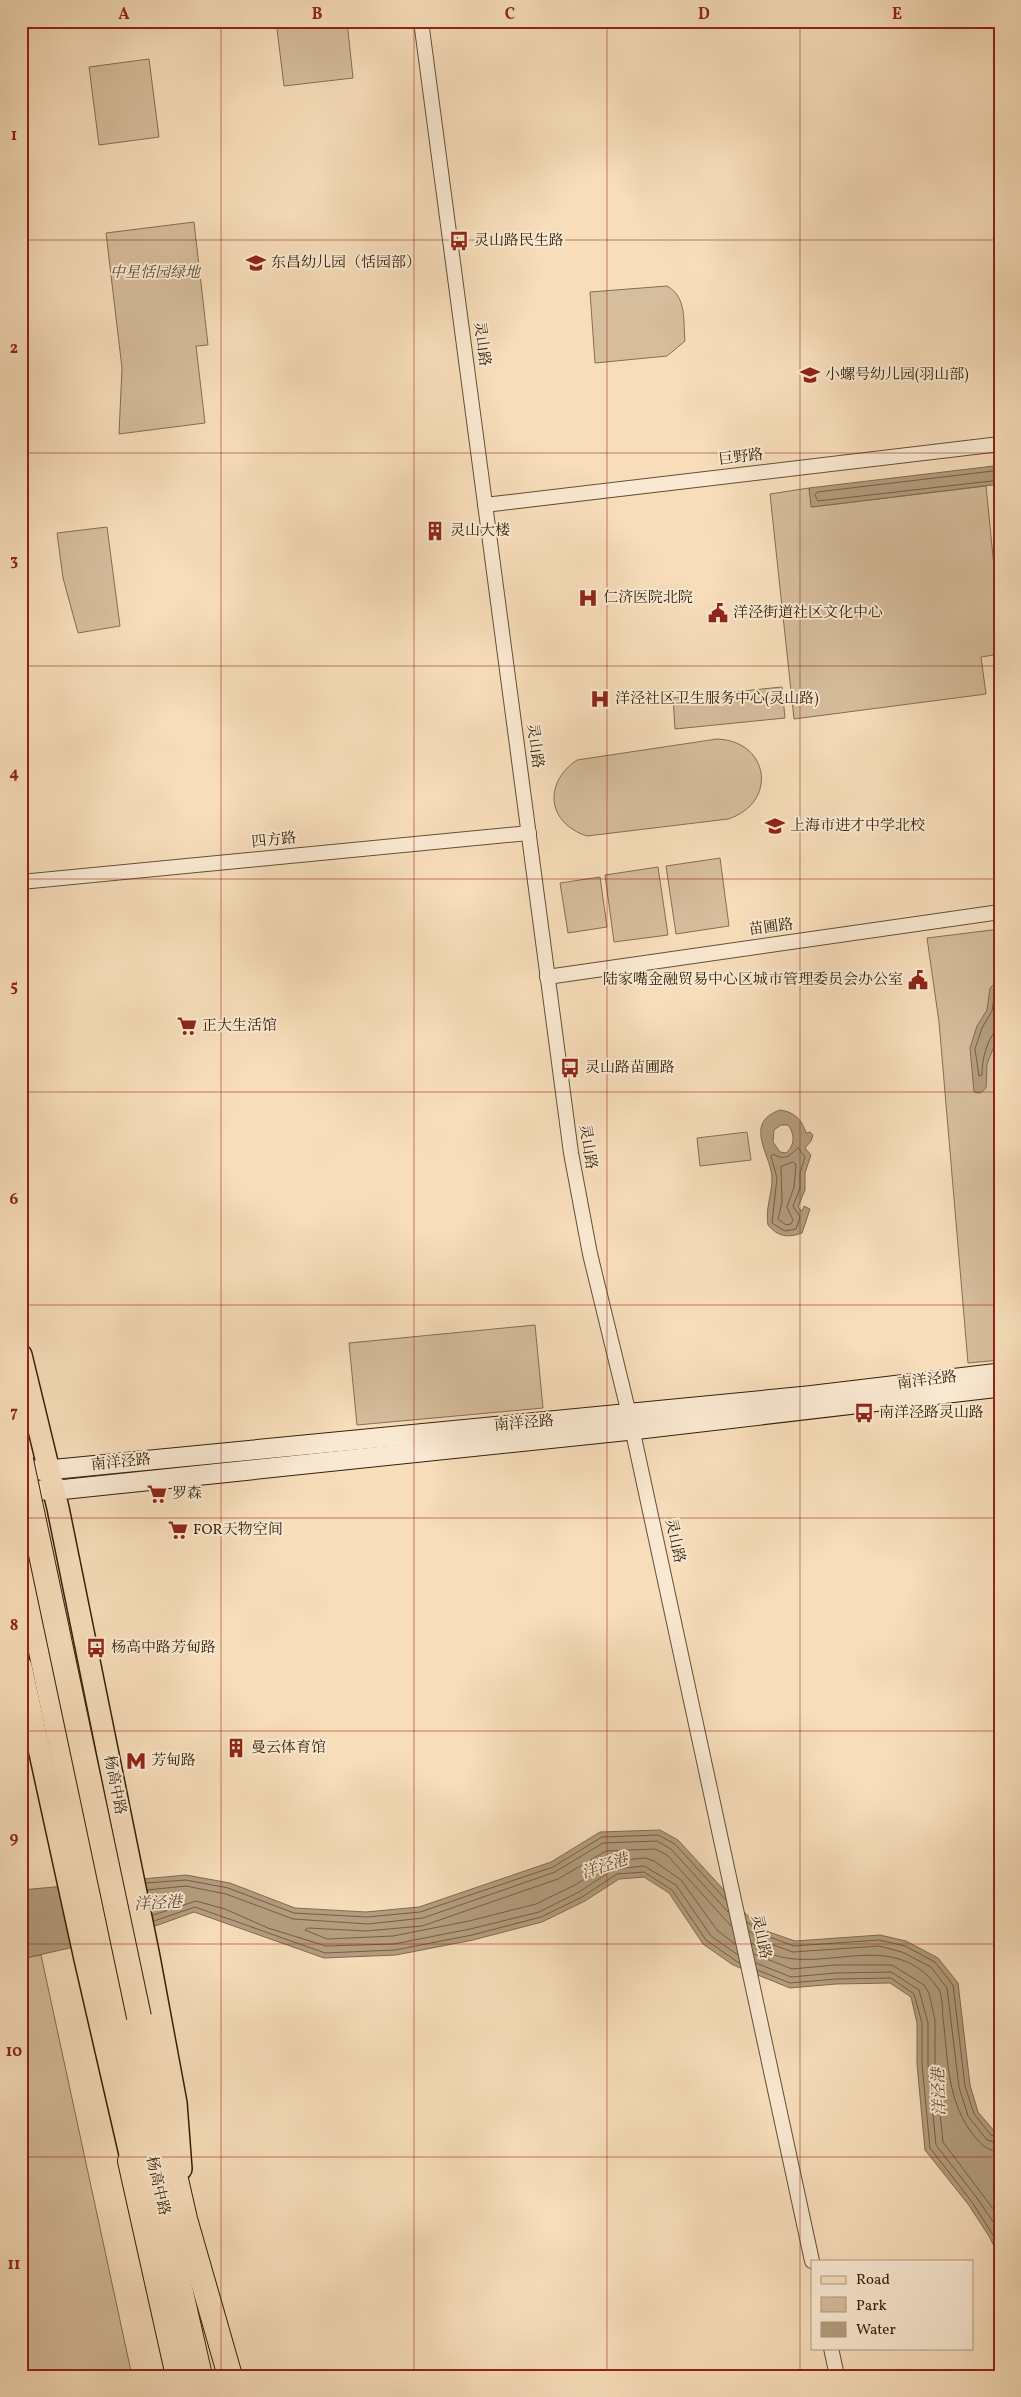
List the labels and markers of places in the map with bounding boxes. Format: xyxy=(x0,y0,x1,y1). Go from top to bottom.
bus stop icon: 灵山路民生路 xyxy=(448,230,470,252)
place label: 灵山路民生路 xyxy=(474,231,564,252)
school or university icon: 东昌幼儿园（恬园部） xyxy=(245,252,267,274)
place label: 东昌幼儿园（恬园部） xyxy=(271,253,421,274)
school or university icon: 小螺号幼儿园(羽山部) xyxy=(799,364,821,386)
place label: 小螺号幼儿园(羽山部) xyxy=(825,365,969,386)
building icon: 灵山大楼 xyxy=(424,520,446,542)
place label: 灵山大楼 xyxy=(450,521,510,542)
hospital icon: 仁济医院北院 xyxy=(577,587,599,609)
place label: 仁济医院北院 xyxy=(603,588,693,609)
public building icon: 洋泾街道社区文化中心 xyxy=(707,602,729,624)
place label: 洋泾街道社区文化中心 xyxy=(733,603,883,624)
hospital icon: 洋泾社区卫生服务中心(灵山路) xyxy=(589,688,611,710)
place label: 洋泾社区卫生服务中心(灵山路) xyxy=(615,689,819,710)
school or university icon: 上海市进才中学北校 xyxy=(764,815,786,837)
place label: 上海市进才中学北校 xyxy=(790,816,925,837)
public building icon: 陆家嘴金融贸易中心区城市管理委员会办公室 xyxy=(907,969,929,991)
place label: 陆家嘴金融贸易中心区城市管理委员会办公室 xyxy=(603,970,903,991)
supermarket icon: 正大生活馆 xyxy=(176,1015,198,1037)
place label: 正大生活馆 xyxy=(202,1016,277,1037)
bus stop icon: 灵山路苗圃路 xyxy=(559,1057,581,1079)
place label: 灵山路苗圃路 xyxy=(585,1058,675,1079)
bus stop icon: 南洋泾路灵山路 xyxy=(853,1402,875,1424)
place label: 南洋泾路灵山路 xyxy=(879,1403,984,1424)
supermarket icon: 罗森 xyxy=(146,1483,168,1505)
place label: 罗森 xyxy=(172,1484,202,1505)
supermarket icon: FOR天物空间 xyxy=(167,1519,189,1541)
place label: FOR天物空间 xyxy=(193,1520,283,1541)
bus stop icon: 杨高中路芳甸路 xyxy=(85,1637,107,1659)
place label: 杨高中路芳甸路 xyxy=(111,1638,216,1659)
building icon: 曼云体育馆 xyxy=(225,1737,247,1759)
place label: 曼云体育馆 xyxy=(251,1738,326,1759)
metro station icon: 芳甸路 xyxy=(125,1750,147,1772)
place label: 芳甸路 xyxy=(151,1751,196,1772)

